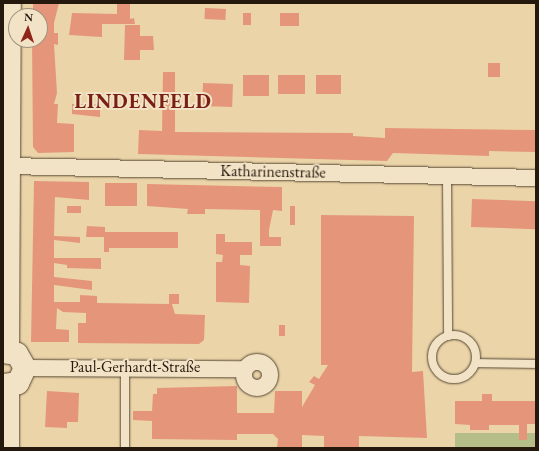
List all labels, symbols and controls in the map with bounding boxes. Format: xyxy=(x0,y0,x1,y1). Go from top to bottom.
north arrow xyxy=(8,8,48,48)
text: N xyxy=(24,10,33,24)
district label: LINDENFELD xyxy=(74,89,212,113)
street label: Katharinenstraße xyxy=(220,161,326,183)
street label: Paul-Gerhardt-Straße xyxy=(70,357,200,377)

